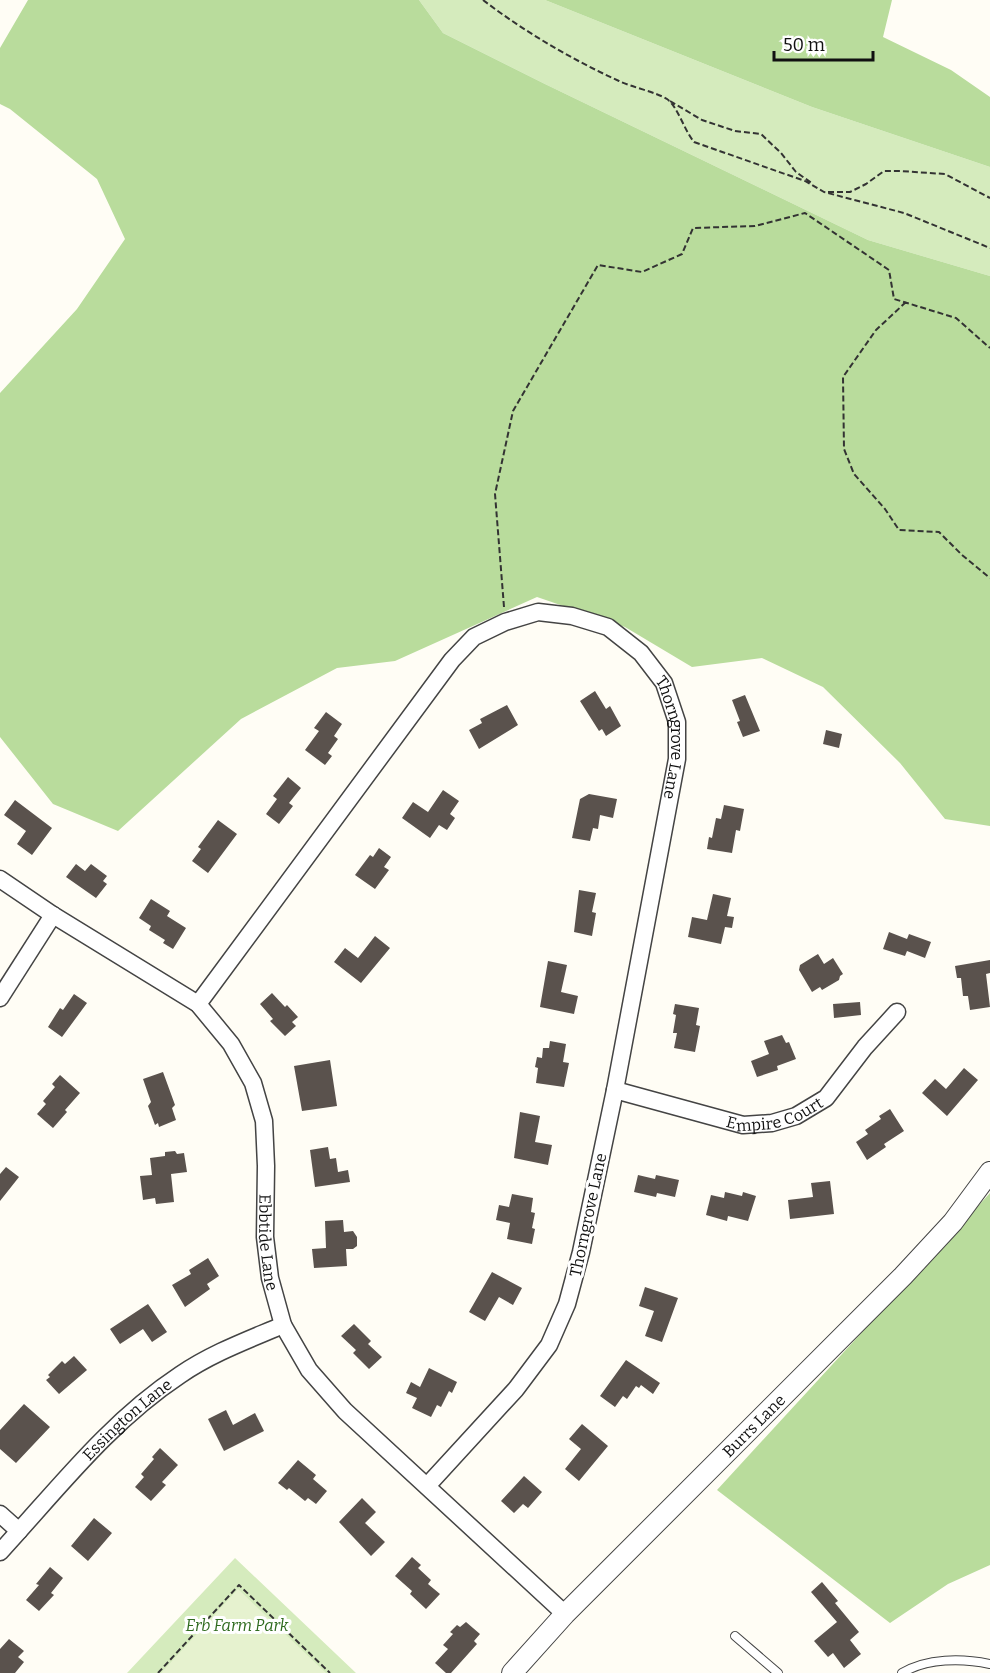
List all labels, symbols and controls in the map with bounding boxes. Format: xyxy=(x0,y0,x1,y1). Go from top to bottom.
scale bar xyxy=(774,24,873,62)
text: 50 m xyxy=(783,34,825,56)
street label: Thorngrove Lane xyxy=(652,672,687,801)
street label: Empire Court xyxy=(724,1093,826,1135)
street label: Thorngrove Lane xyxy=(566,1151,610,1279)
street label: Ebbtide Lane xyxy=(255,1194,283,1293)
street label: Essington Lane xyxy=(78,1374,175,1464)
street label: Burrs Lane xyxy=(718,1390,789,1461)
park label: Erb Farm Park xyxy=(185,1616,289,1635)

